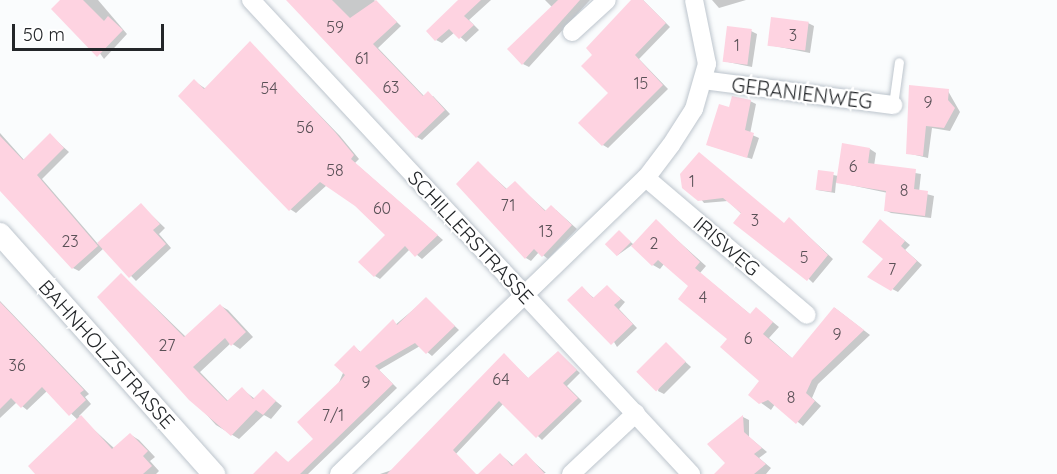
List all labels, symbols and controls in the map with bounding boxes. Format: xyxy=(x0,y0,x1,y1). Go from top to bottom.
scale bar xyxy=(15,12,166,50)
house number: 59 xyxy=(326,17,344,37)
text: 50 m xyxy=(23,23,65,46)
house number: 3 xyxy=(789,25,797,45)
house number: 1 xyxy=(734,35,740,55)
house number: 61 xyxy=(355,48,369,68)
street label: GERANIENWEG xyxy=(730,72,874,114)
house number: 15 xyxy=(634,73,648,93)
house number: 63 xyxy=(383,77,399,97)
house number: 54 xyxy=(260,78,278,98)
house number: 9 xyxy=(924,92,932,112)
house number: 56 xyxy=(296,117,314,137)
house number: 6 xyxy=(849,156,857,176)
house number: 58 xyxy=(326,160,344,180)
street label: SCHILLERSTRASSE xyxy=(403,165,539,309)
house number: 1 xyxy=(689,171,695,191)
house number: 8 xyxy=(900,180,908,200)
house number: 71 xyxy=(501,195,515,215)
house number: 60 xyxy=(373,198,391,218)
house number: 3 xyxy=(751,210,759,230)
street label: IRISWEG xyxy=(689,211,765,281)
house number: 13 xyxy=(539,221,553,241)
house number: 23 xyxy=(61,231,79,251)
house number: 2 xyxy=(650,233,658,253)
house number: 5 xyxy=(800,247,808,267)
house number: 7 xyxy=(888,259,896,279)
street label: BAHNHOLZSTRASSE xyxy=(34,275,180,433)
house number: 4 xyxy=(699,287,707,307)
house number: 9 xyxy=(833,324,841,344)
house number: 6 xyxy=(744,328,752,348)
house number: 27 xyxy=(159,335,175,355)
house number: 36 xyxy=(9,355,25,375)
house number: 64 xyxy=(492,369,510,389)
house number: 9 xyxy=(362,372,370,392)
house number: 8 xyxy=(787,387,795,407)
house number: 7/1 xyxy=(322,405,344,425)

